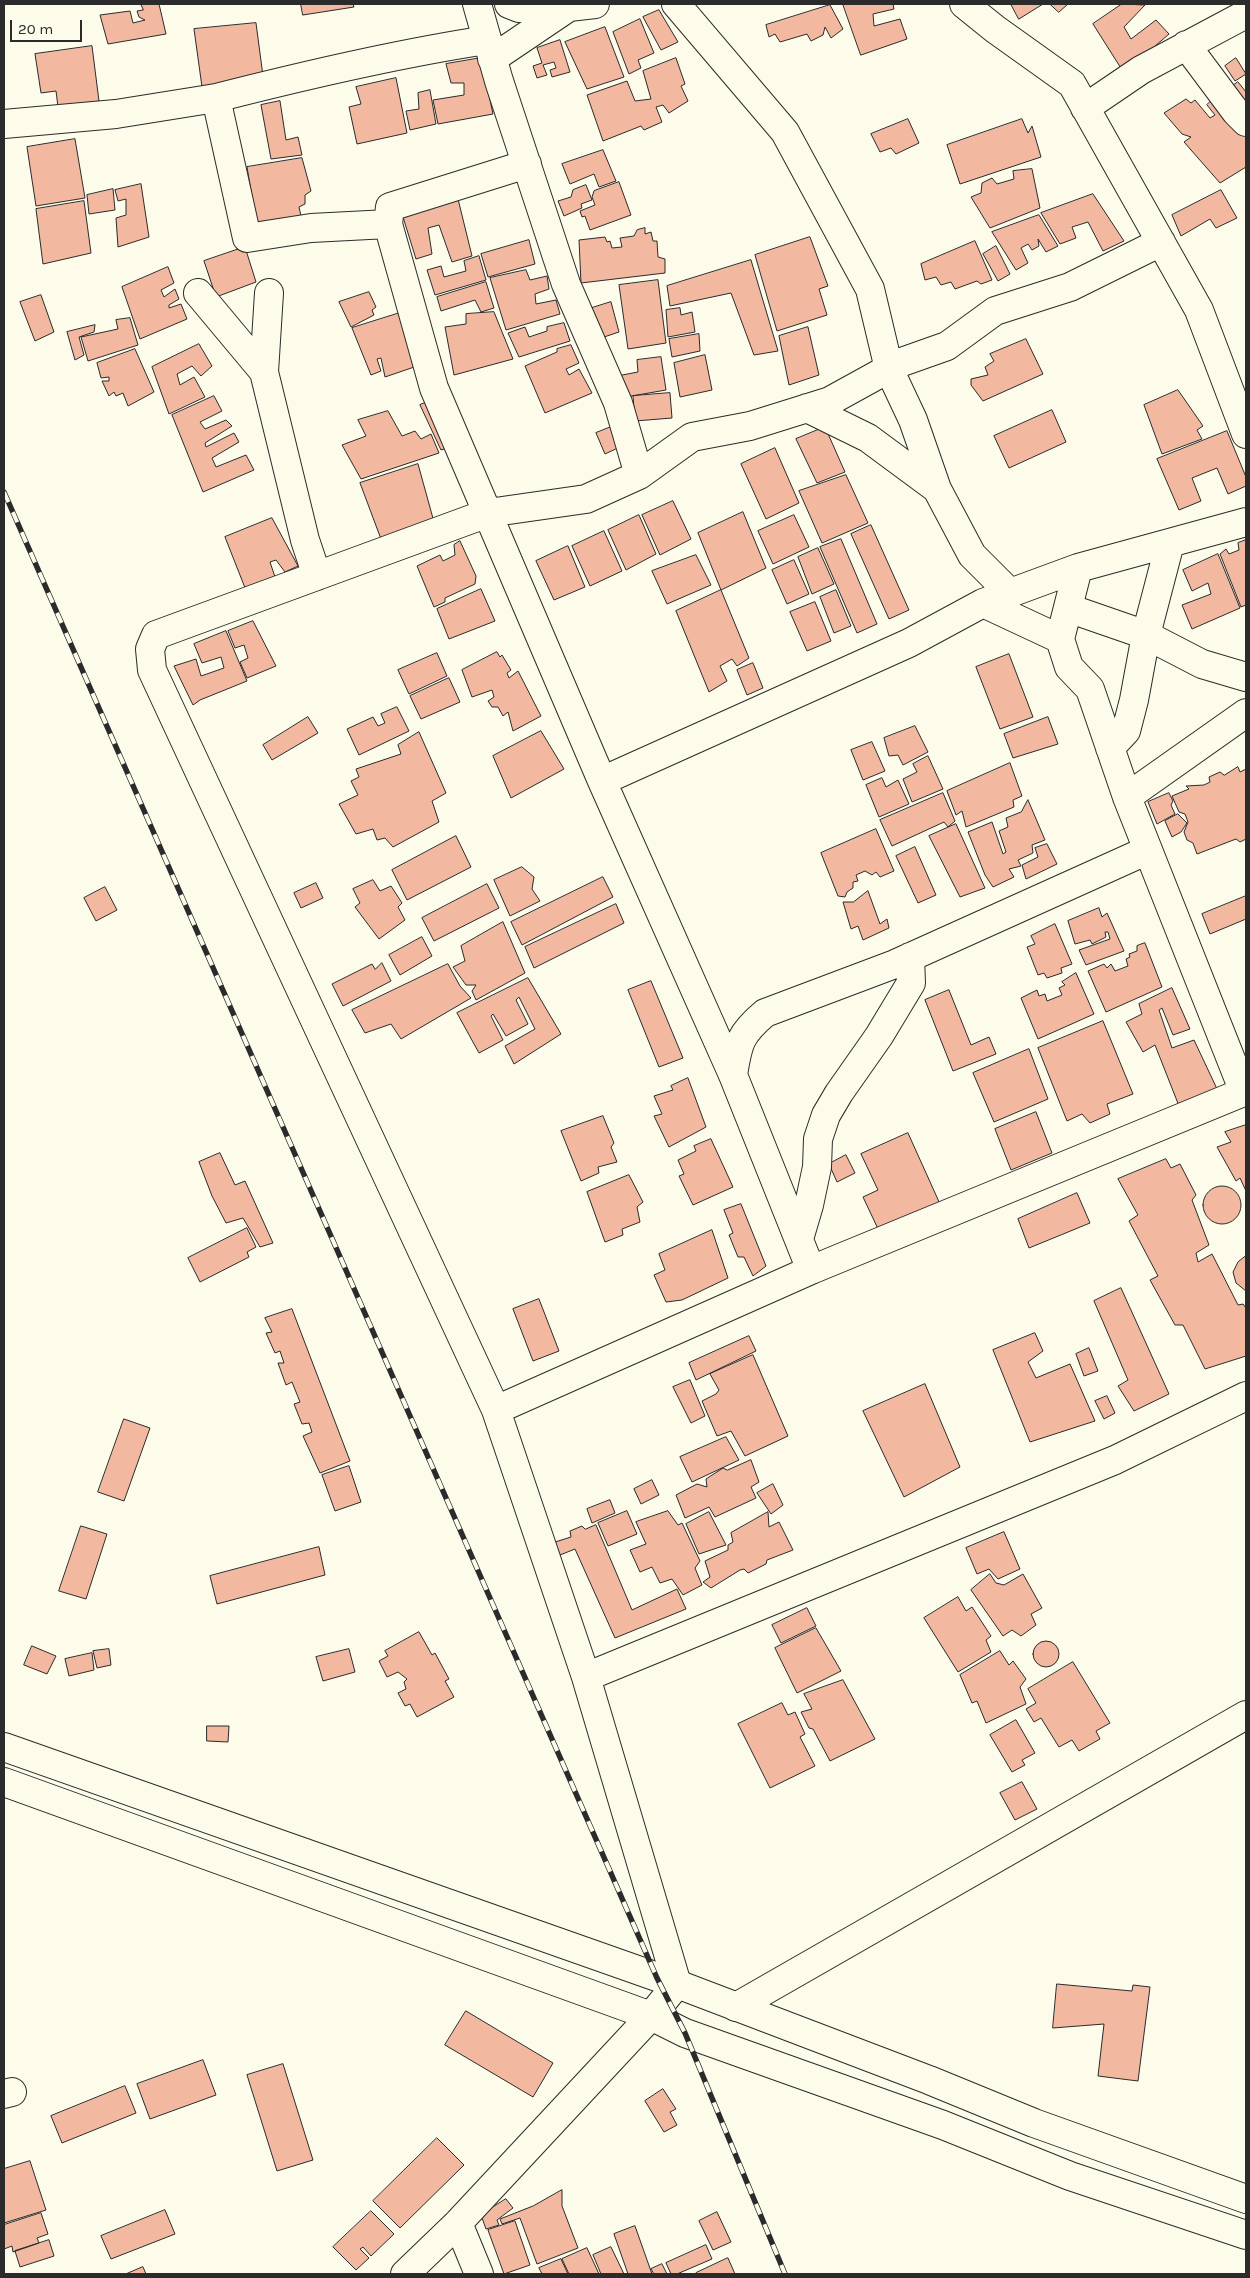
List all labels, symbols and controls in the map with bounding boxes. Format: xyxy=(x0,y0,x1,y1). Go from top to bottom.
scale bar xyxy=(12,10,85,42)
text: 20 m xyxy=(18,20,53,38)

